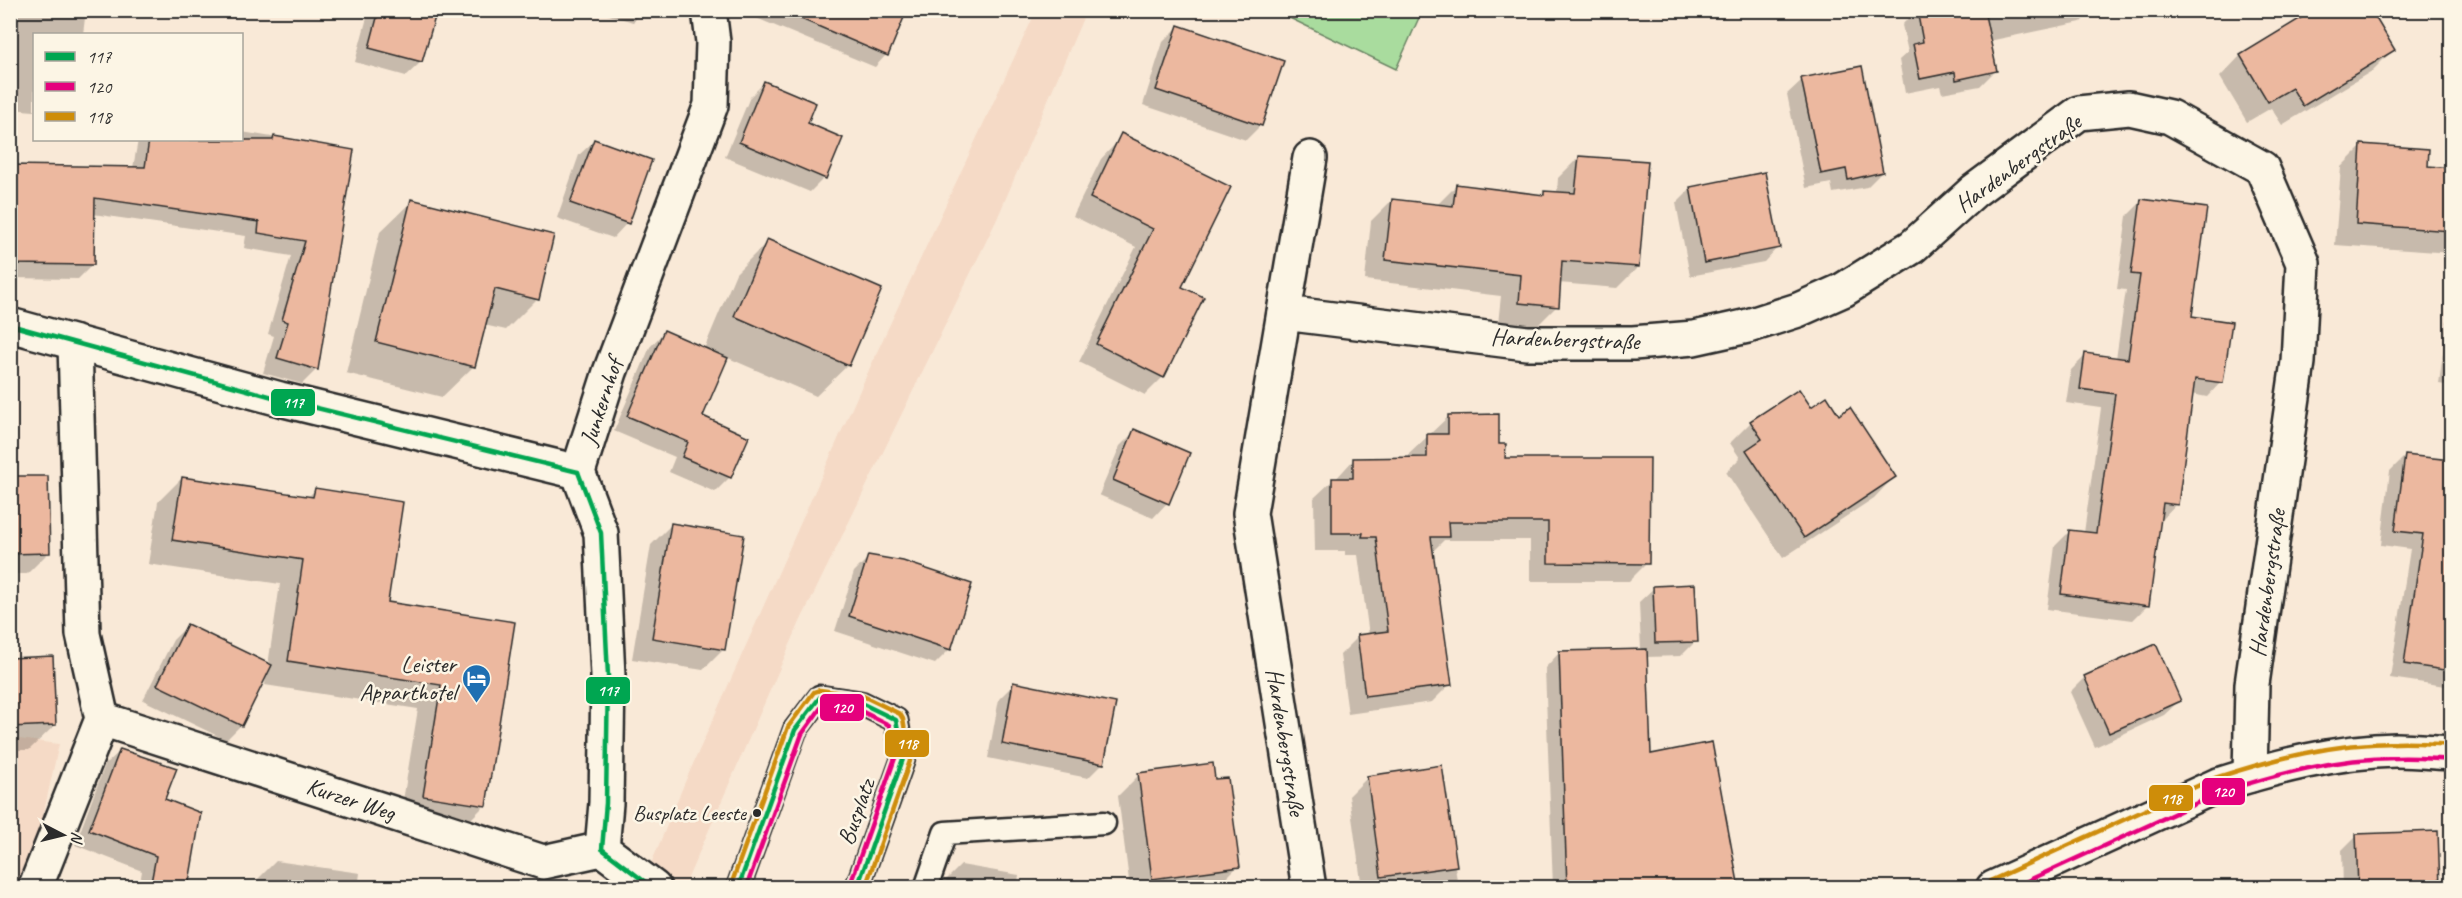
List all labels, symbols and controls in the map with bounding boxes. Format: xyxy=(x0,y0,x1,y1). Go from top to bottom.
legend xyxy=(33,33,243,141)
text: 117 xyxy=(87,46,112,68)
text: 120 xyxy=(87,76,113,98)
text: 118 xyxy=(87,106,113,128)
street label: Hardenbergstraße xyxy=(1949,106,2089,219)
street label: Hardenbergstraße xyxy=(1490,321,1642,357)
street label: Junkernhof xyxy=(573,349,631,450)
line badge: 117 xyxy=(270,388,316,417)
text: 117 xyxy=(282,393,306,413)
street label: Hardenbergstraße xyxy=(2242,505,2293,659)
place label: Leister Apparthotel xyxy=(360,649,460,707)
hotel icon: Leister Apparthotel xyxy=(461,662,493,704)
street label: Hardenbergstraße xyxy=(1260,666,1313,820)
line badge: 117 xyxy=(585,676,631,705)
text: 117 xyxy=(597,681,621,701)
line badge: 120 xyxy=(819,693,865,722)
text: 120 xyxy=(831,698,855,718)
line badge: 118 xyxy=(884,729,930,758)
text: 118 xyxy=(896,734,920,754)
street label: Kurzer Weg xyxy=(303,771,401,828)
street label: Busplatz xyxy=(830,773,883,849)
line badge: 120 xyxy=(2201,777,2246,806)
text: 120 xyxy=(2212,782,2236,802)
line badge: 118 xyxy=(2148,784,2194,812)
text: 118 xyxy=(2160,789,2184,809)
place label: Busplatz Leeste xyxy=(633,799,748,827)
north arrow xyxy=(33,805,93,865)
marker: Busplatz Leeste xyxy=(751,807,763,819)
text: N xyxy=(66,831,87,846)

